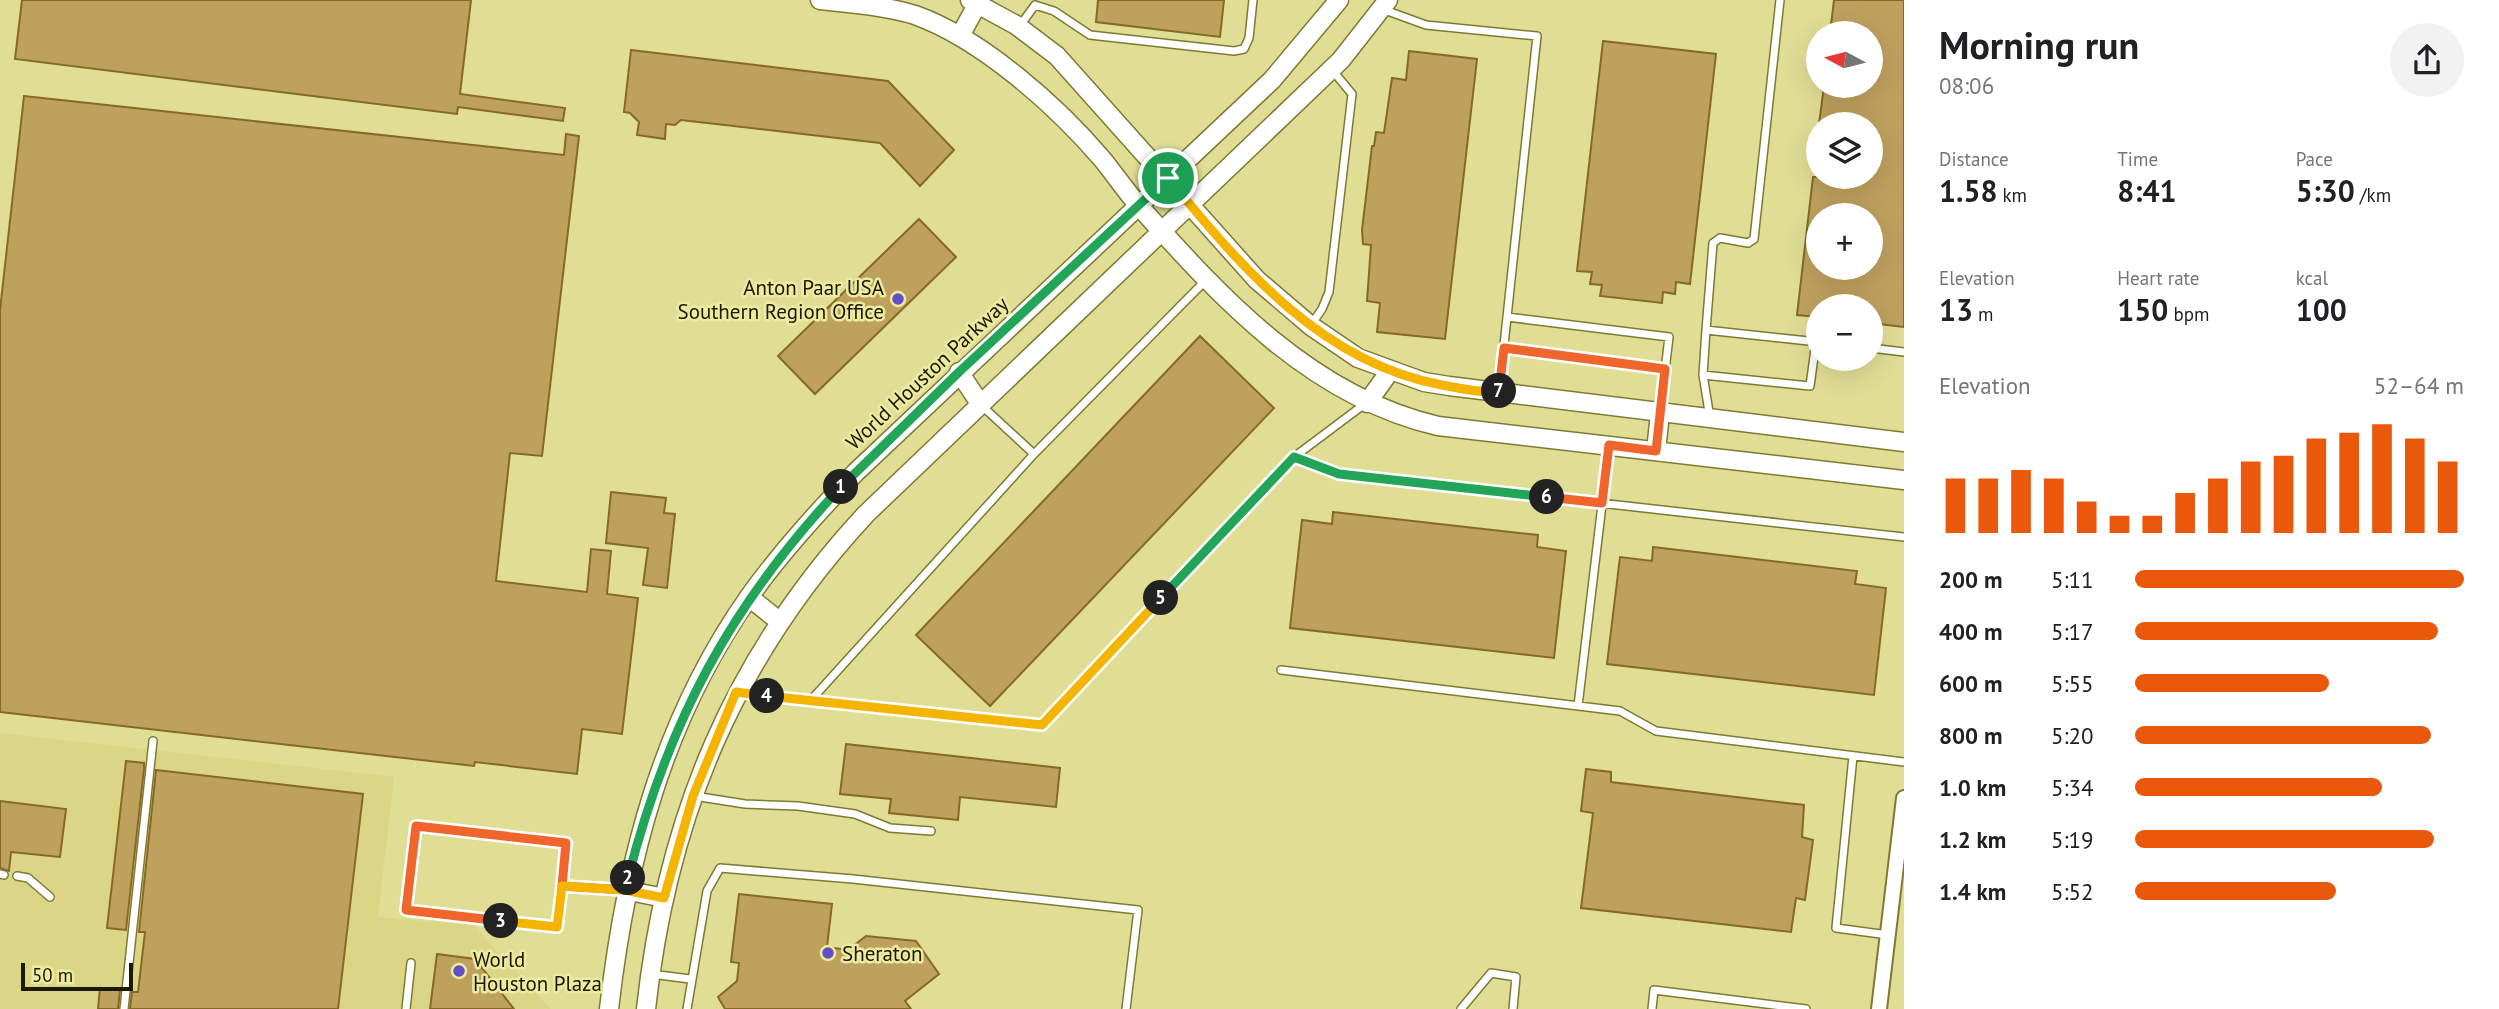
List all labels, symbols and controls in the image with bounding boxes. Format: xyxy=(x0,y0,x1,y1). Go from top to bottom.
text: Morning run xyxy=(1939,20,2139,69)
north arrow xyxy=(1806,21,1883,98)
map controls xyxy=(1806,21,1883,371)
button: share xyxy=(2390,23,2464,97)
text: 08:06 xyxy=(1939,71,1994,100)
button: layers xyxy=(1806,112,1883,189)
text: Distance xyxy=(1939,147,2009,171)
text: Time xyxy=(2117,147,2158,171)
text: Pace xyxy=(2296,147,2333,171)
pin xyxy=(1138,148,1198,208)
icon: arrive xyxy=(1149,159,1187,197)
text: 1.58 xyxy=(1939,171,1997,210)
text: 8:41 xyxy=(2117,171,2176,210)
text: 5:30 xyxy=(2296,171,2355,210)
text: km xyxy=(1997,183,2027,207)
text: /km xyxy=(2355,183,2391,207)
button: + xyxy=(1806,203,1883,280)
text: Elevation xyxy=(1939,266,2015,290)
text: Heart rate xyxy=(2117,266,2199,290)
text: kcal xyxy=(2296,266,2328,290)
place label: Anton Paar USA Southern Region Office xyxy=(678,274,885,325)
street label: World Houston Parkway xyxy=(840,290,1014,455)
text: 13 xyxy=(1939,290,1973,329)
text: 150 xyxy=(2117,290,2168,329)
text: 100 xyxy=(2296,290,2347,329)
marker: Anton Paar USA Southern Region Office xyxy=(890,291,906,307)
button: − xyxy=(1806,294,1883,371)
text: m xyxy=(1973,302,1994,326)
text: bpm xyxy=(2168,302,2209,326)
text: Elevation xyxy=(1939,371,2031,400)
text: 52–64 m xyxy=(2374,371,2464,400)
pin: 7 xyxy=(1482,374,1516,408)
text: 7 xyxy=(1493,378,1504,402)
pin: 1 xyxy=(824,470,858,504)
text: 1 xyxy=(835,474,846,498)
pin: 6 xyxy=(1530,480,1564,514)
text: 6 xyxy=(1541,484,1552,508)
text: 200 m xyxy=(1939,565,2002,594)
text: 5:11 xyxy=(2051,565,2094,594)
pin: 5 xyxy=(1144,580,1178,616)
text: 5 xyxy=(1155,585,1166,609)
text: 400 m xyxy=(1939,617,2002,646)
text: 5:17 xyxy=(2051,617,2094,646)
text: 600 m xyxy=(1939,669,2002,698)
text: 5:55 xyxy=(2051,669,2094,698)
pin: 4 xyxy=(750,678,784,714)
text: 4 xyxy=(761,683,772,707)
text: 800 m xyxy=(1939,721,2002,750)
text: 5:20 xyxy=(2051,721,2094,750)
text: 1.0 km xyxy=(1939,773,2006,802)
text: 5:34 xyxy=(2051,773,2094,802)
text: 1.2 km xyxy=(1939,825,2006,854)
text: 5:19 xyxy=(2051,825,2094,854)
pin: 2 xyxy=(610,860,646,896)
text: 2 xyxy=(622,865,633,889)
text: 1.4 km xyxy=(1939,877,2006,906)
text: 5:52 xyxy=(2051,877,2094,906)
pin: 3 xyxy=(484,904,518,939)
text: 3 xyxy=(495,908,506,932)
place label: Sheraton xyxy=(842,940,923,967)
marker: Sheraton xyxy=(820,945,836,961)
place label: World Houston Plaza xyxy=(473,946,602,997)
scale bar xyxy=(21,960,133,992)
text: 50 m xyxy=(32,963,73,987)
marker: World Houston Plaza xyxy=(451,963,467,979)

